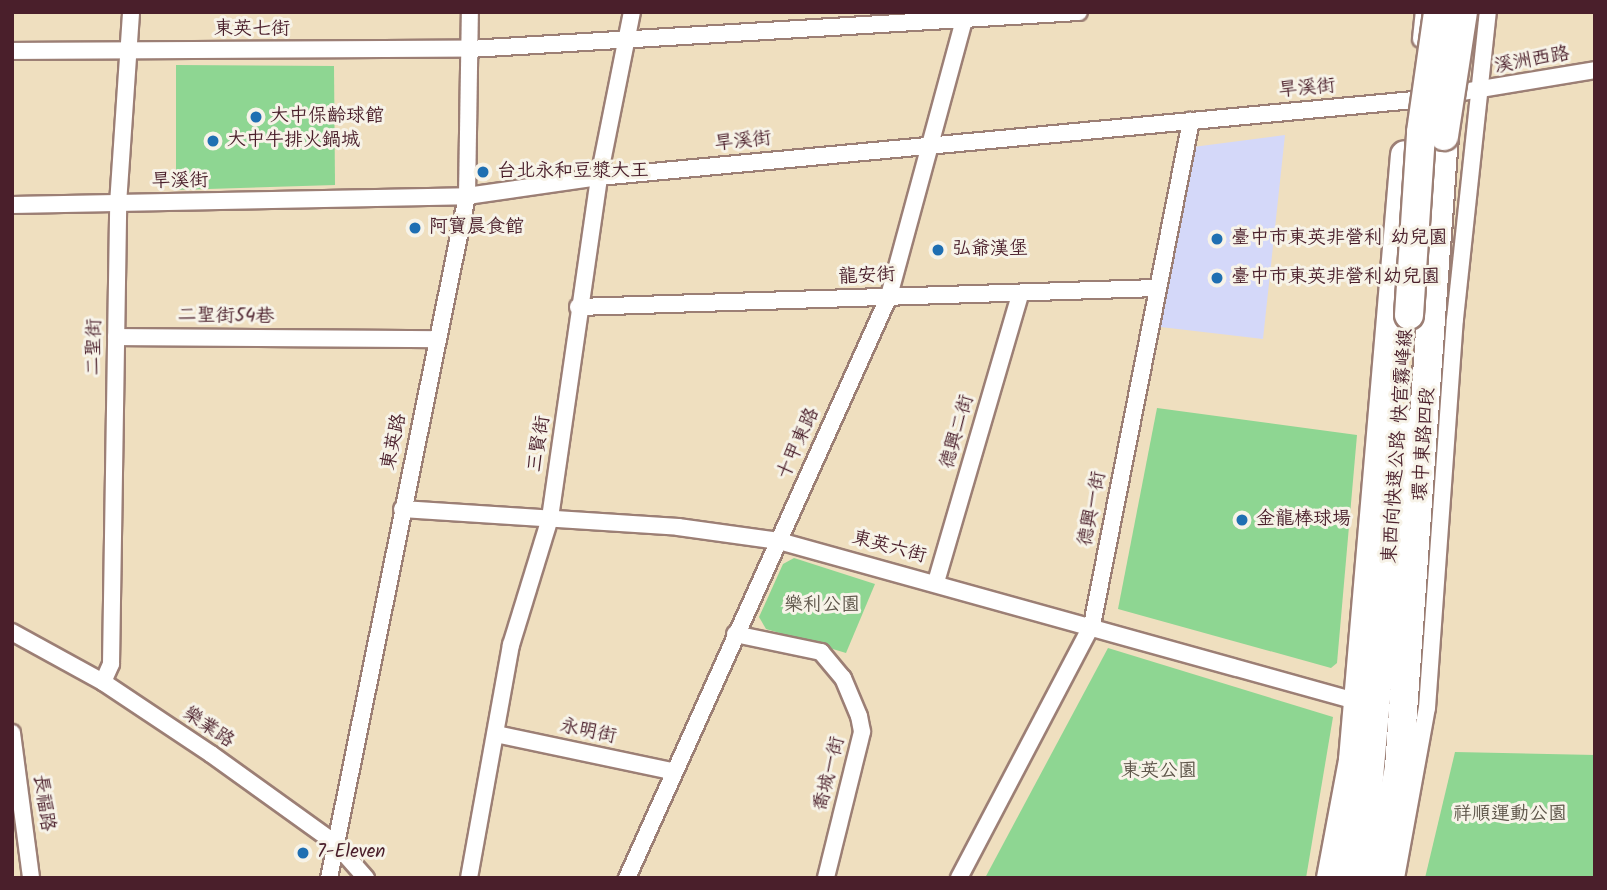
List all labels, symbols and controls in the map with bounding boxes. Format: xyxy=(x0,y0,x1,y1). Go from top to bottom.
street label: 東英七街 xyxy=(214,19,290,41)
street label: 溪洲西路 xyxy=(1493,43,1571,79)
street label: 旱溪街 xyxy=(1278,75,1336,103)
place label: 大中保齡球館 xyxy=(270,106,384,128)
marker: 大中保齡球館 xyxy=(248,109,264,125)
street label: 旱溪街 xyxy=(713,128,773,156)
place label: 大中牛排火鍋城 xyxy=(227,130,360,152)
marker: 大中牛排火鍋城 xyxy=(205,133,221,149)
place label: 台北永和豆漿大王 xyxy=(497,161,649,183)
marker: 台北永和豆漿大王 xyxy=(475,164,491,180)
street label: 旱溪街 xyxy=(151,170,209,194)
place label: 阿寶晨食館 xyxy=(429,217,524,239)
marker: 阿寶晨食館 xyxy=(407,220,423,236)
place label: 臺中市東英非營利 幼兒園 xyxy=(1231,228,1448,250)
marker: 臺中市東英非營利 幼兒園 xyxy=(1209,231,1225,247)
place label: 弘爺漢堡 xyxy=(952,239,1028,261)
marker: 弘爺漢堡 xyxy=(930,242,946,258)
street label: 龍安街 xyxy=(838,264,896,290)
place label: 臺中市東英非營利幼兒園 xyxy=(1231,267,1440,289)
marker: 臺中市東英非營利幼兒園 xyxy=(1209,270,1225,286)
street label: 二聖街54巷 xyxy=(177,305,275,329)
street label: 二聖街 xyxy=(83,318,107,376)
street label: 東西向快速公路 快官霧峰線 xyxy=(1379,328,1419,564)
street label: 環中東路四段 xyxy=(1410,386,1440,502)
street label: 德興二街 xyxy=(937,392,979,472)
street label: 十甲東路 xyxy=(773,405,825,483)
street label: 東英路 xyxy=(378,412,412,472)
street label: 三賢街 xyxy=(524,414,556,474)
street label: 德興一街 xyxy=(1075,470,1111,548)
place label: 金龍棒球場 xyxy=(1256,509,1351,531)
marker: 金龍棒球場 xyxy=(1234,512,1250,528)
street label: 東英六街 xyxy=(849,527,929,569)
park label: 樂利公園 xyxy=(784,595,860,617)
street label: 樂業路 xyxy=(178,703,238,753)
street label: 永明街 xyxy=(558,715,618,749)
street label: 喬城一街 xyxy=(810,734,850,814)
park label: 東英公園 xyxy=(1121,761,1197,783)
street label: 長福路 xyxy=(28,773,58,833)
park label: 祥順運動公園 xyxy=(1453,804,1567,826)
place label: 7-Eleven xyxy=(317,842,385,864)
marker: 7-Eleven xyxy=(295,845,311,861)

